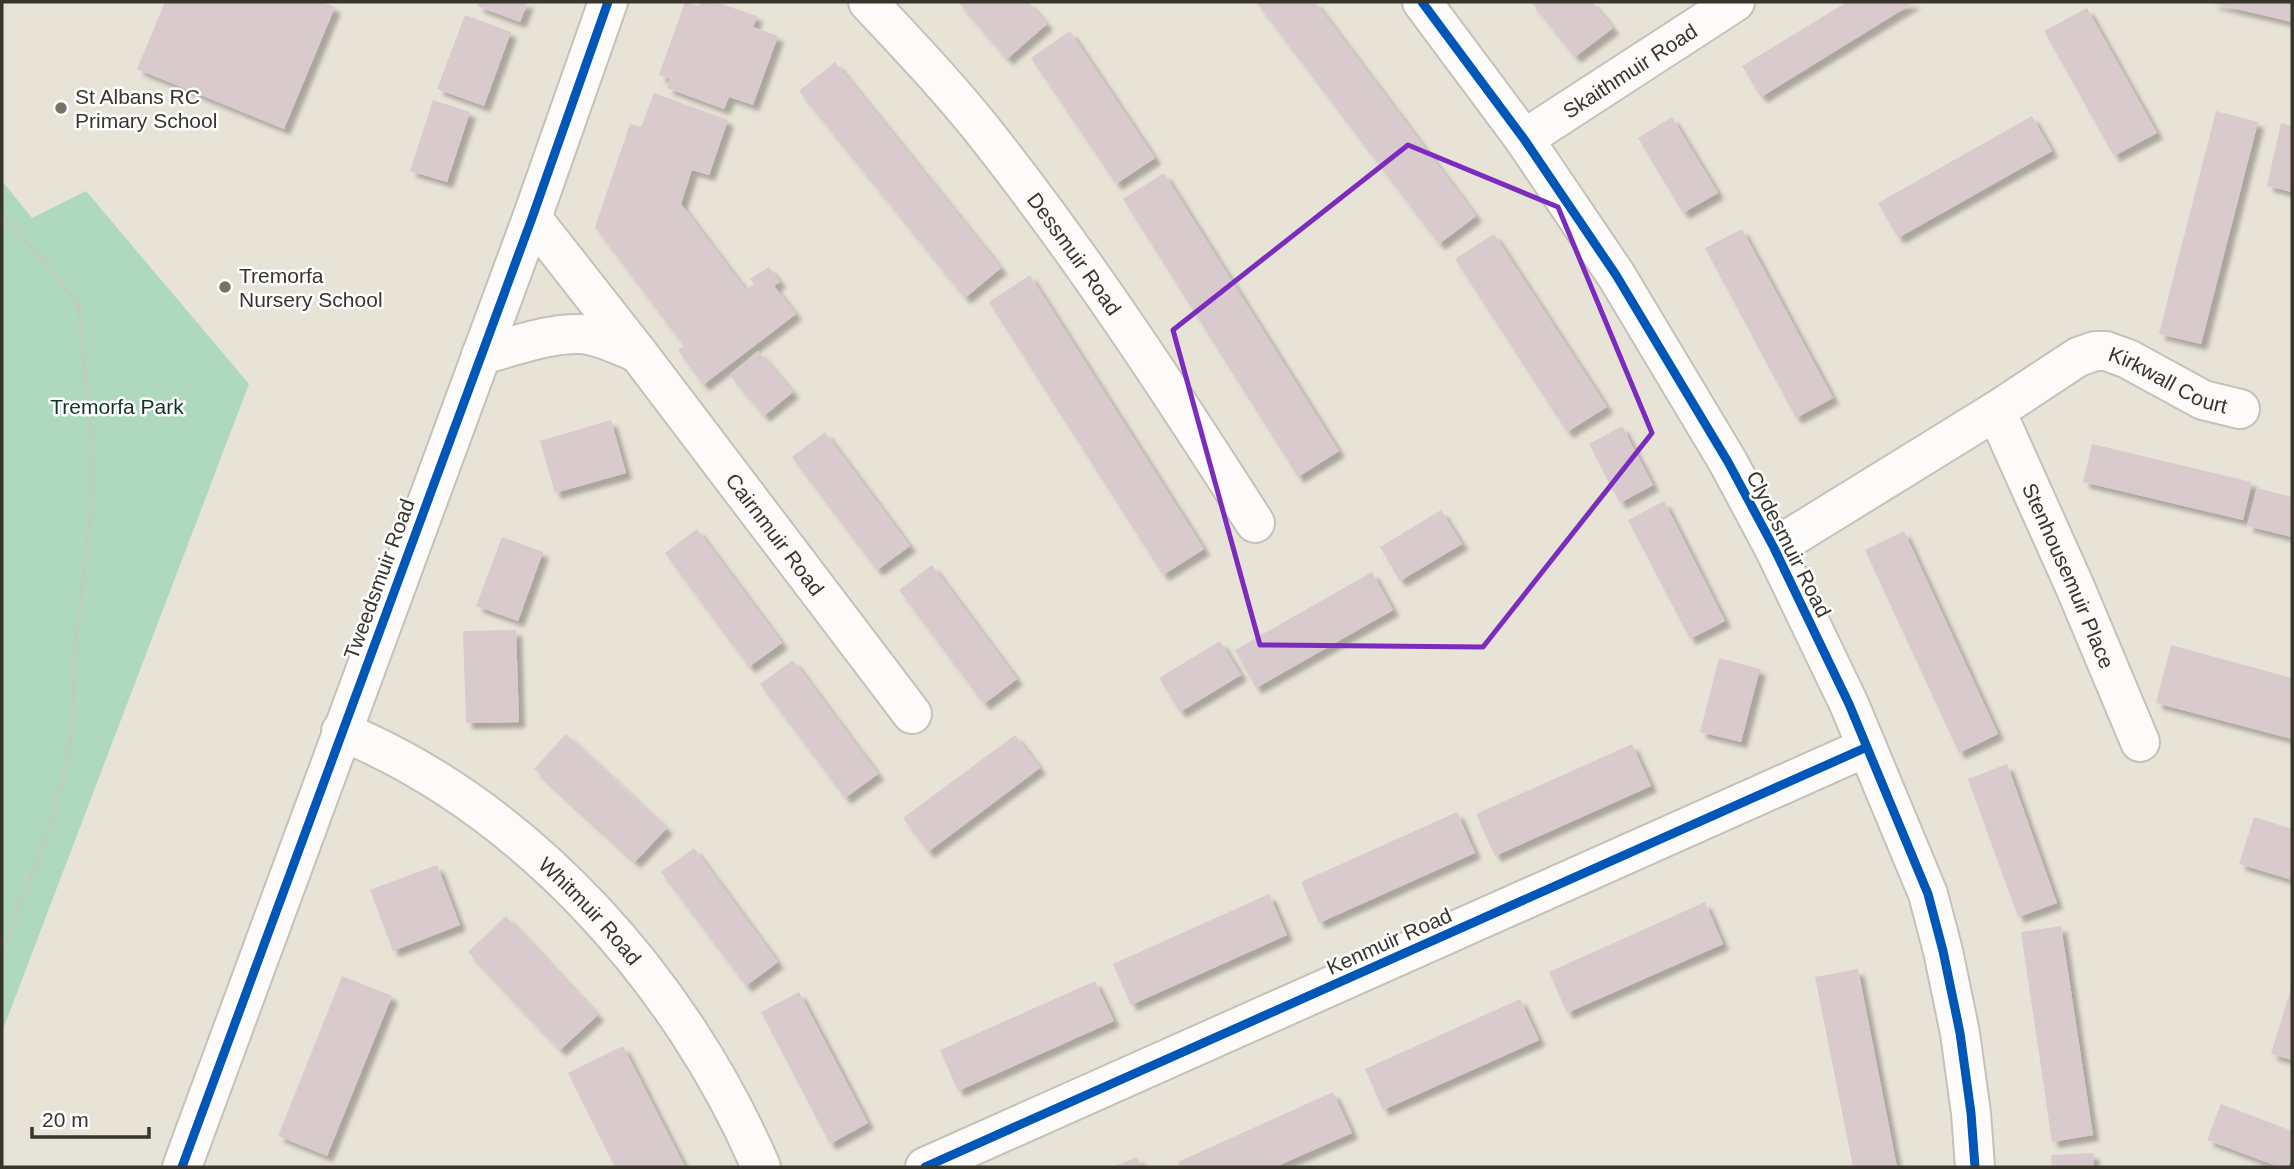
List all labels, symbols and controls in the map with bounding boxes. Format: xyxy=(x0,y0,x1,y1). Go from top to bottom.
street label: Skaithmuir Road xyxy=(1558,18,1701,122)
place label: St Albans RC Primary School xyxy=(75,85,217,132)
marker: St Albans RC Primary School xyxy=(53,100,69,116)
street label: Dessmuir Road xyxy=(1023,188,1126,319)
place label: Tremorfa Nursery School xyxy=(239,264,383,311)
marker: Tremorfa Nursery School xyxy=(217,279,233,295)
street label: Kirkwall Court xyxy=(2106,342,2230,417)
park label: Tremorfa Park xyxy=(50,395,184,418)
street label: Clydesmuir Road xyxy=(1742,467,1836,621)
street label: Cairnmuir Road xyxy=(722,469,829,600)
street label: Stenhousemuir Place xyxy=(2018,479,2119,672)
street label: Tweedsmuir Road xyxy=(339,496,419,662)
street label: Whitmuir Road xyxy=(534,852,646,969)
street label: Kenmuir Road xyxy=(1323,903,1455,979)
scale bar xyxy=(32,1096,149,1140)
text: 20 m xyxy=(42,1108,89,1131)

